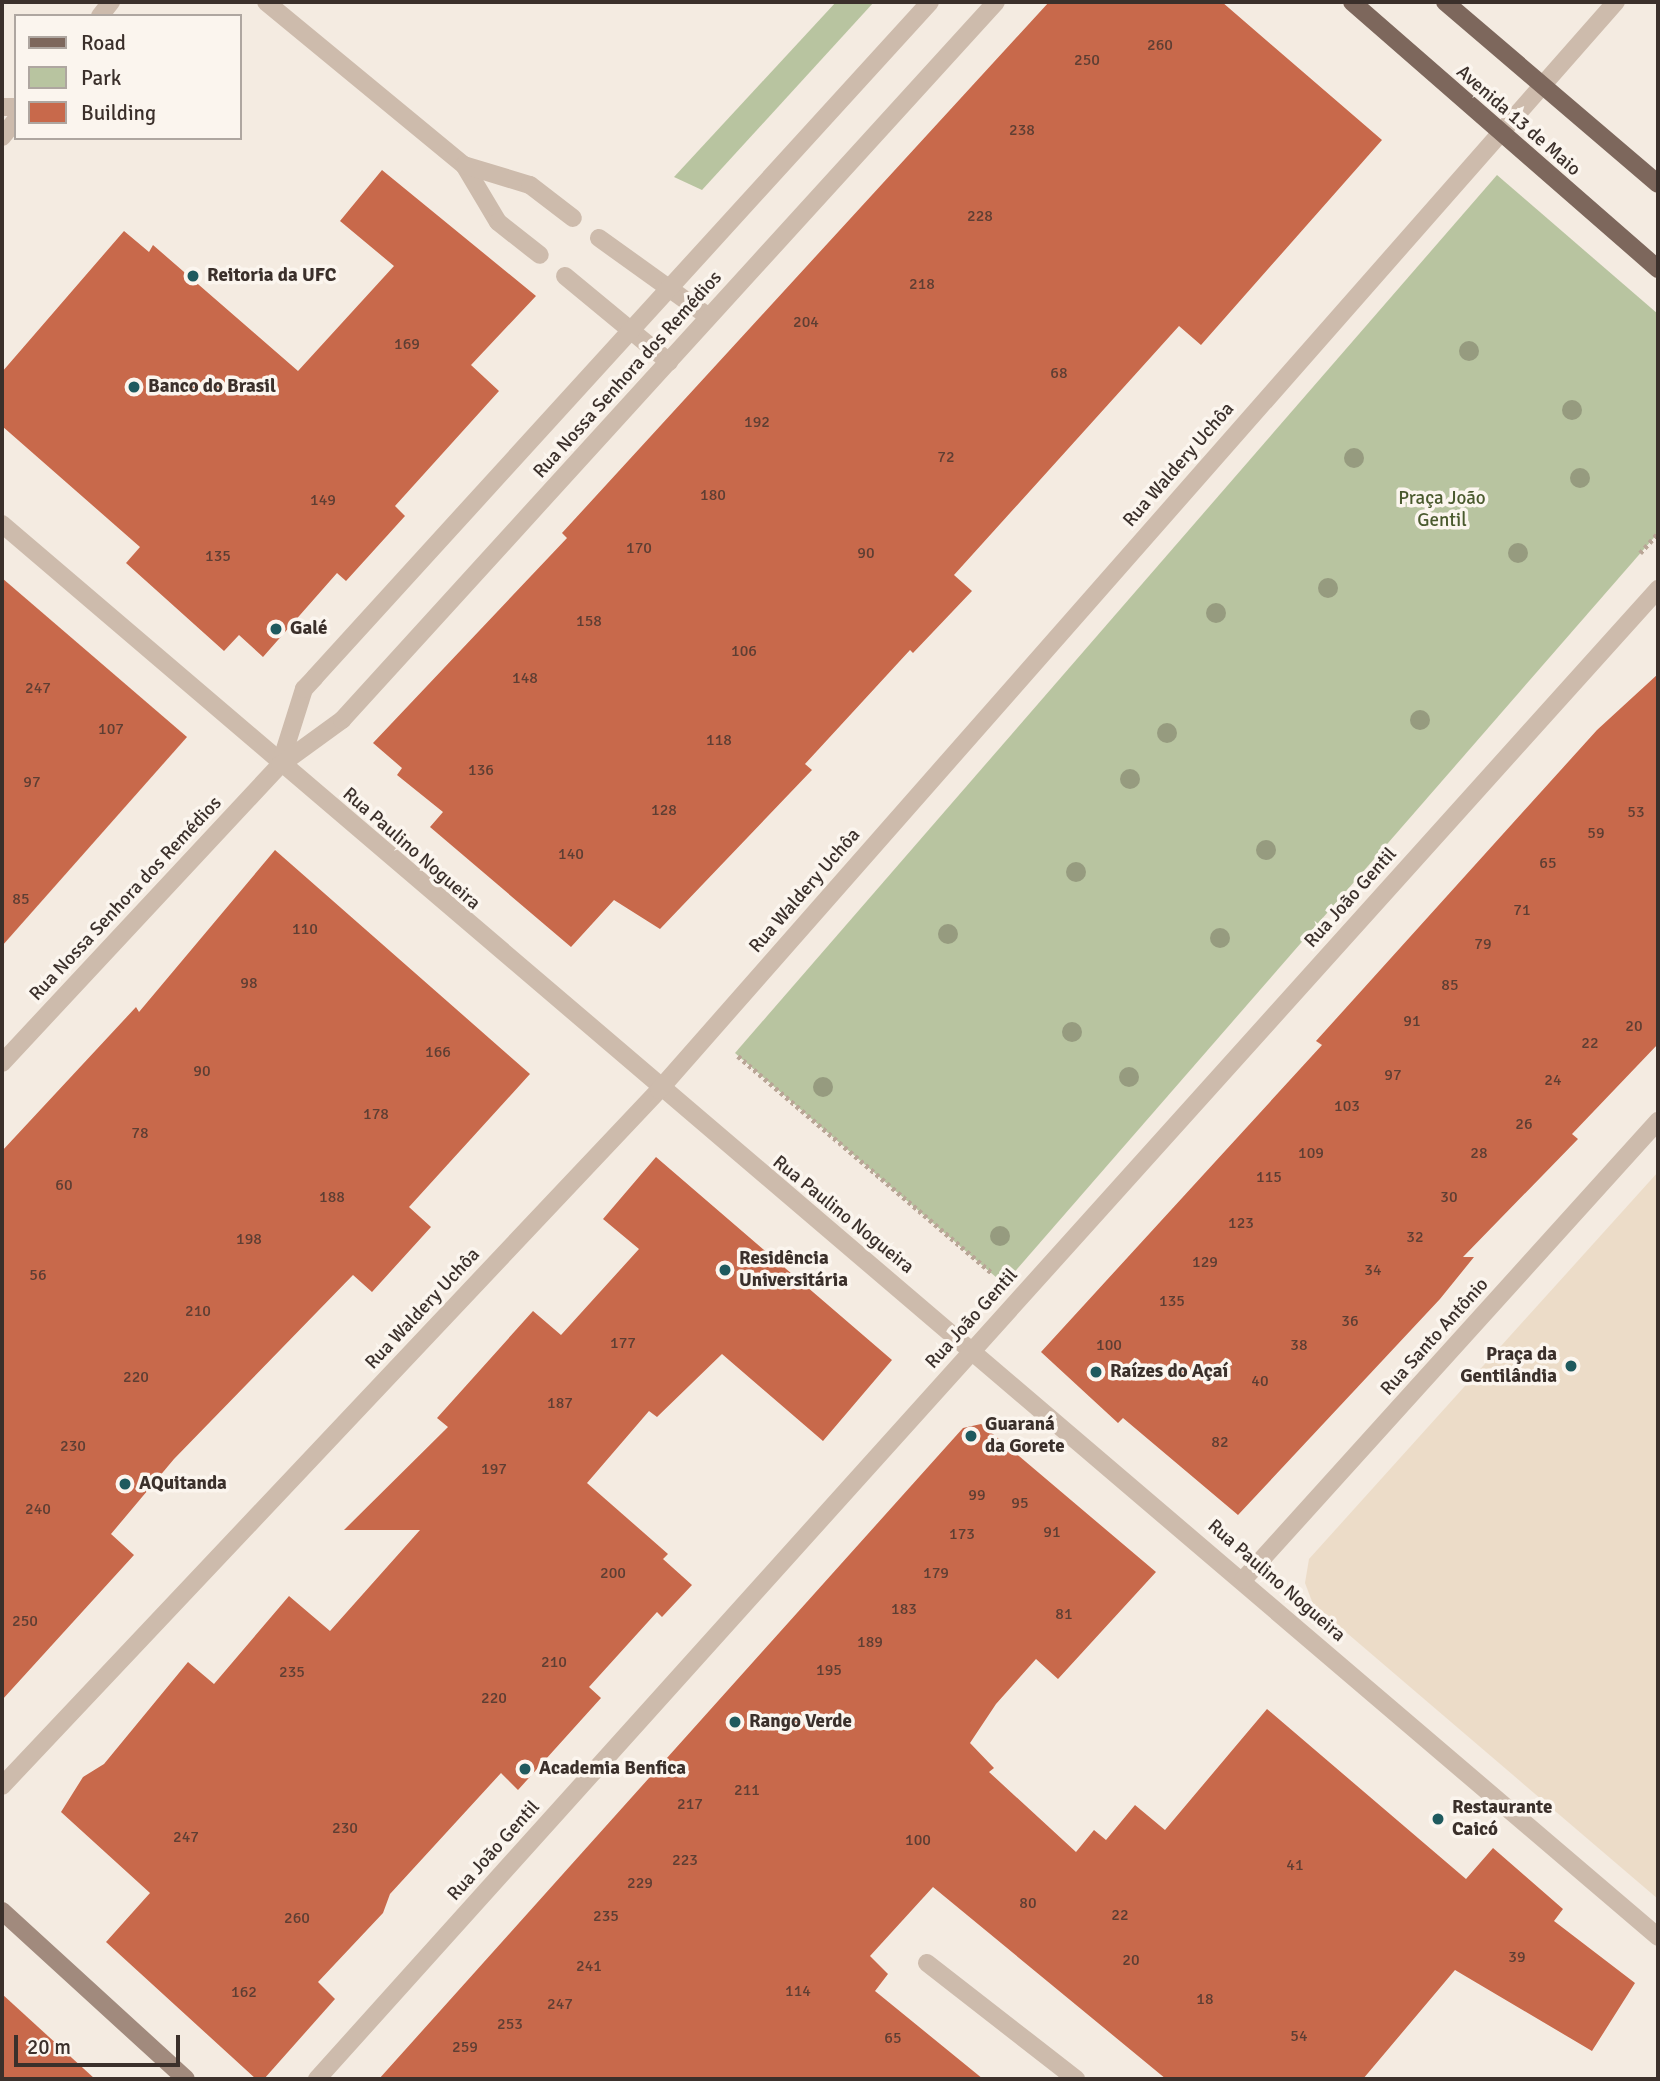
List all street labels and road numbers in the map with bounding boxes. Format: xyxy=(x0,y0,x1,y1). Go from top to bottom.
street label: Avenida 13 de Maio xyxy=(1451,61,1585,181)
street label: Rua Nossa Senhora dos Remédios xyxy=(529,267,727,483)
street label: Rua Waldery Uchôa xyxy=(1119,398,1239,532)
street label: Rua Paulino Nogueira xyxy=(337,783,485,915)
street label: Rua Nossa Senhora dos Remédios xyxy=(25,792,227,1006)
street label: Rua Waldery Uchôa xyxy=(745,824,865,958)
street label: Rua João Gentil xyxy=(1300,843,1402,953)
street label: Rua Paulino Nogueira xyxy=(768,1151,918,1279)
street label: Rua Waldery Uchôa xyxy=(361,1244,485,1374)
street label: Rua João Gentil xyxy=(921,1264,1023,1374)
street label: Rua Santo Antônio xyxy=(1376,1274,1494,1400)
street label: Rua Paulino Nogueira xyxy=(1202,1515,1350,1647)
street label: Rua João Gentil xyxy=(443,1796,545,1906)

